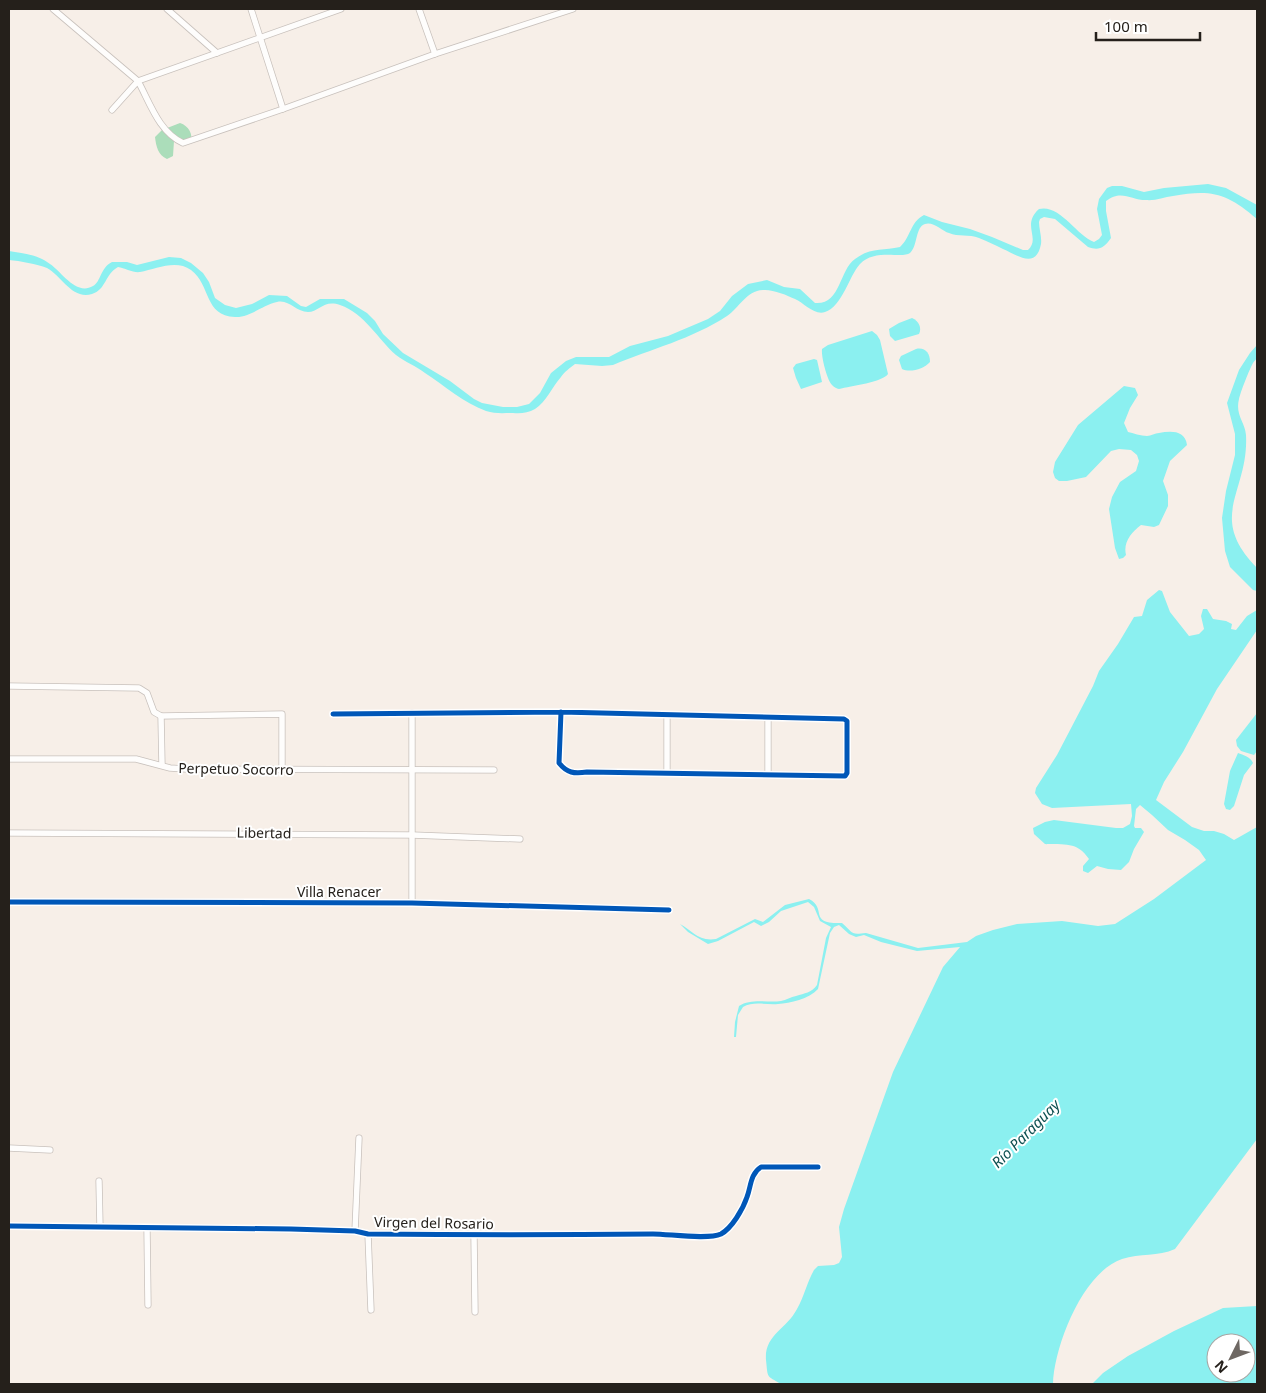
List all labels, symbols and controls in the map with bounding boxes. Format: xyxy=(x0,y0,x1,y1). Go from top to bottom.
scale bar xyxy=(1096,10,1200,42)
text: 100 m xyxy=(1104,16,1148,36)
street label: Perpetuo Socorro xyxy=(178,758,294,779)
street label: Libertad xyxy=(236,823,292,842)
street label: Villa Renacer xyxy=(297,882,381,901)
water label: Río Paraguay xyxy=(987,1094,1065,1172)
street label: Virgen del Rosario xyxy=(374,1212,494,1233)
north arrow xyxy=(1206,1333,1256,1383)
text: N xyxy=(1210,1356,1232,1378)

